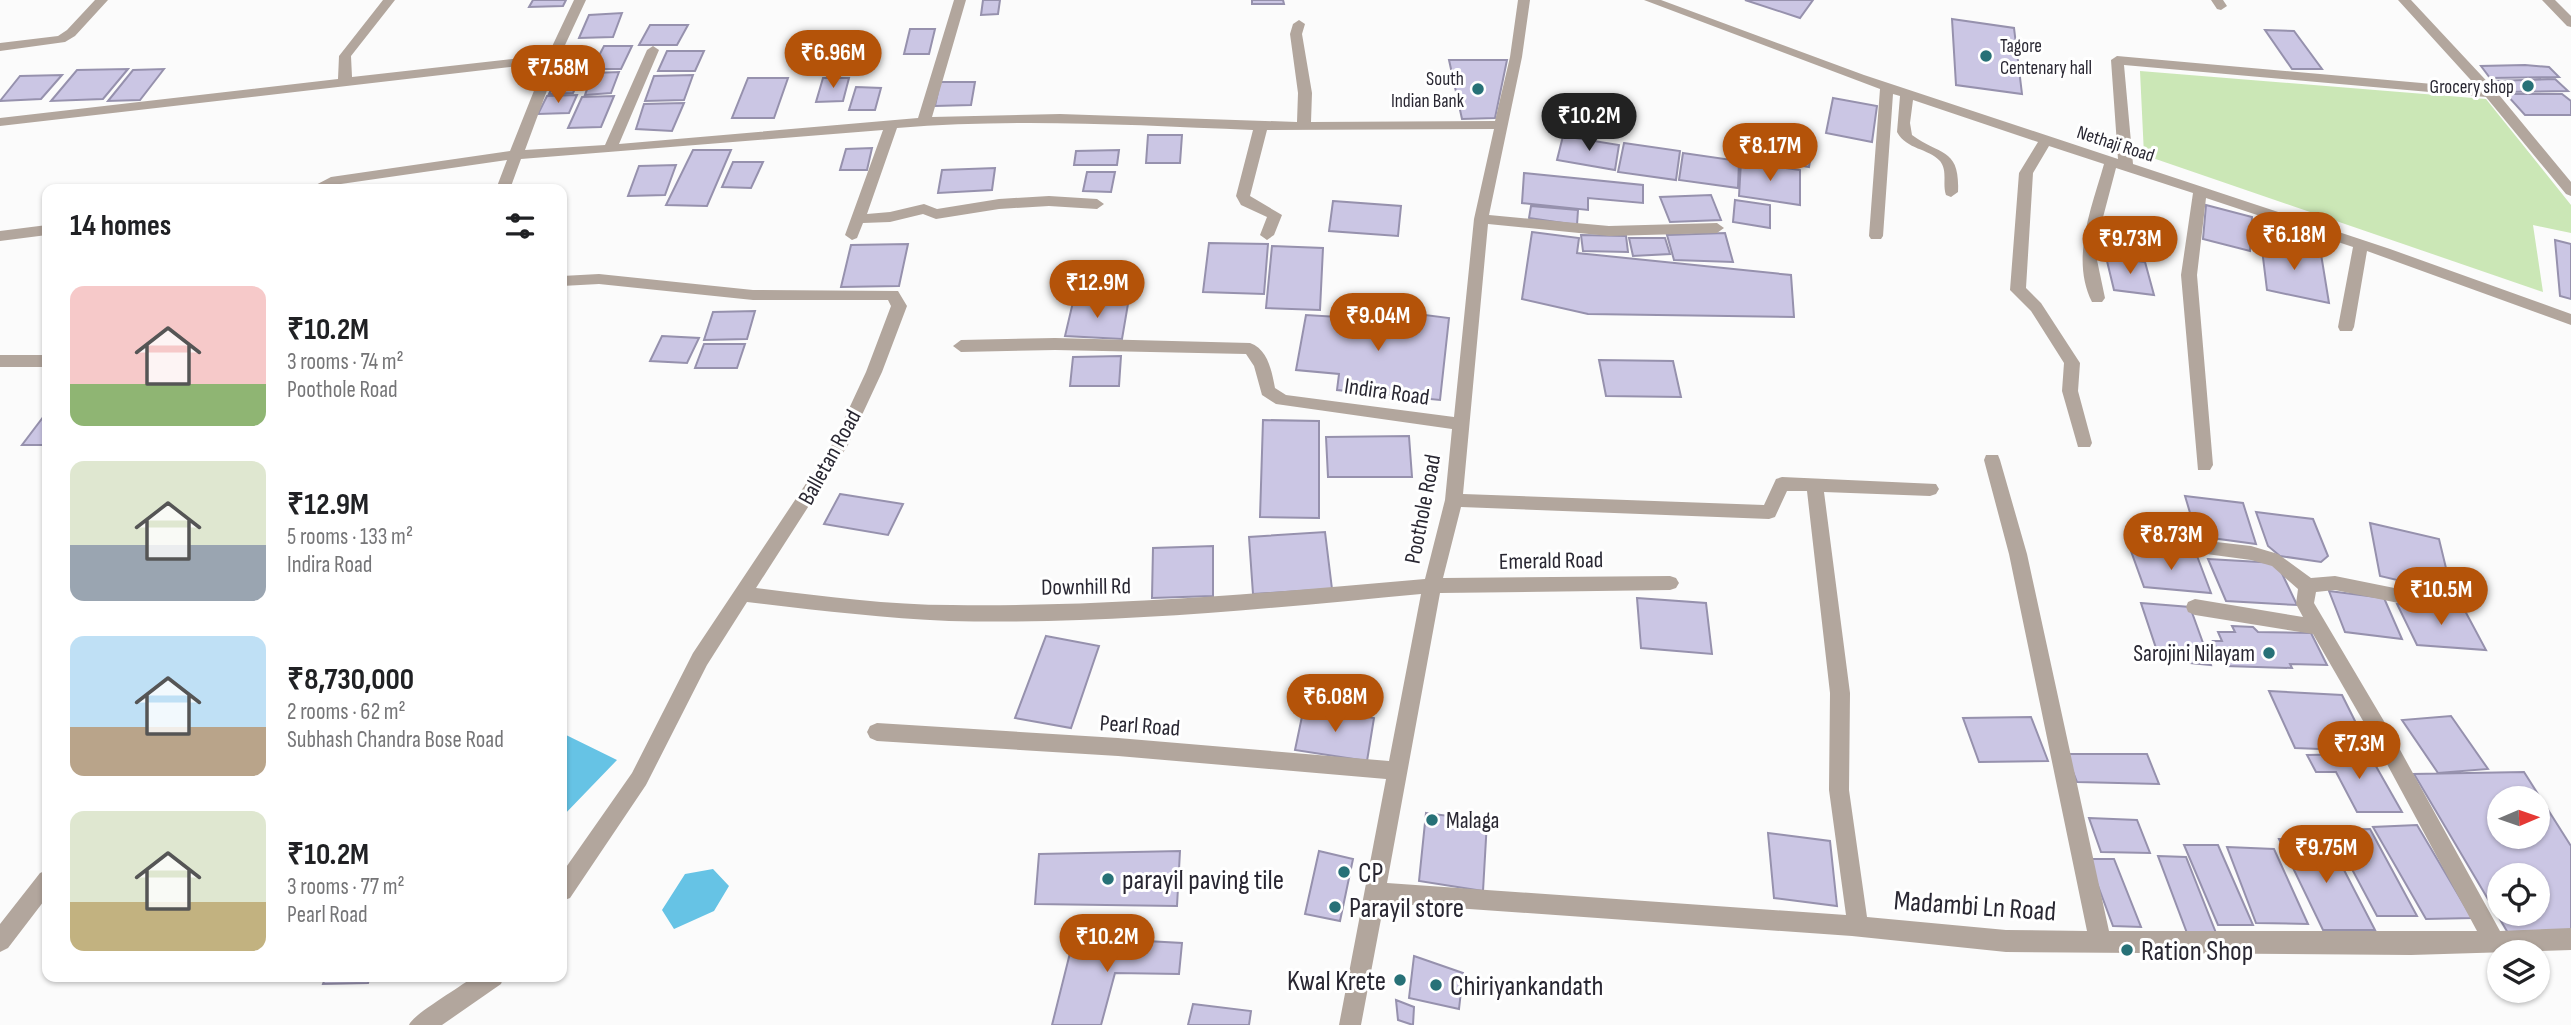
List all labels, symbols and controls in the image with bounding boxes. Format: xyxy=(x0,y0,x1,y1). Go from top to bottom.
pin: ₹6.96M xyxy=(776,31,890,90)
place label: Tagore Centenary hall xyxy=(2000,35,2092,80)
text: ₹6.96M xyxy=(801,39,865,67)
pin: ₹7.58M xyxy=(501,46,615,105)
marker: Tagore Centenary hall xyxy=(1978,48,1994,64)
text: ₹7.58M xyxy=(527,54,589,82)
place label: South Indian Bank xyxy=(1391,68,1465,113)
place label: Grocery shop xyxy=(2430,76,2514,99)
marker: Grocery shop xyxy=(2520,78,2536,94)
marker: South Indian Bank xyxy=(1470,81,1486,97)
pin: ₹10.2M xyxy=(1532,94,1646,153)
text: ₹10.2M xyxy=(1558,102,1620,130)
street label: Nethaji Road xyxy=(2074,121,2157,168)
pin: ₹8.17M xyxy=(1713,124,1827,183)
text: ₹8.17M xyxy=(1739,132,1801,160)
icon: filters xyxy=(501,207,539,245)
text: 14 homes xyxy=(70,208,171,244)
pin: ₹6.18M xyxy=(2237,212,2351,272)
pin: ₹9.73M xyxy=(2073,216,2187,276)
text: ₹6.18M xyxy=(2262,221,2326,249)
text: ₹9.73M xyxy=(2099,225,2161,253)
pin: ₹12.9M xyxy=(1040,260,1154,320)
text: ₹12.9M xyxy=(1066,269,1128,297)
pin: ₹9.04M xyxy=(1321,294,1435,353)
text: ₹9.04M xyxy=(1346,302,1410,330)
text: ₹10.2M xyxy=(287,312,369,348)
icon: home xyxy=(126,314,210,398)
text: 3 rooms · 74 m² xyxy=(287,348,404,376)
street label: Indira Road xyxy=(1343,372,1431,412)
text: Poothole Road xyxy=(287,376,398,404)
street label: Balletan Road xyxy=(792,405,867,510)
street label: Poothole Road xyxy=(1399,452,1447,566)
text: ₹12.9M xyxy=(287,487,369,523)
icon: home xyxy=(126,489,210,573)
pin: ₹8.73M xyxy=(2114,512,2228,572)
text: ₹8.73M xyxy=(2139,521,2203,549)
text: 5 rooms · 133 m² xyxy=(287,523,413,551)
street label: Emerald Road xyxy=(1499,546,1603,576)
text: Indira Road xyxy=(287,551,372,579)
pin: ₹10.5M xyxy=(2384,568,2498,627)
street label: Downhill Rd xyxy=(1041,572,1131,602)
text: ₹10.5M xyxy=(2410,576,2472,604)
place label: Sarojini Nilayam xyxy=(2133,640,2255,668)
marker: Sarojini Nilayam xyxy=(2261,645,2277,661)
text: ₹8,730,000 xyxy=(287,662,414,698)
icon: home xyxy=(126,664,210,748)
pin: ₹6.08M xyxy=(1278,674,1392,734)
text: ₹6.08M xyxy=(1303,683,1367,711)
text: 2 rooms · 62 m² xyxy=(287,698,406,726)
street label: Pearl Road xyxy=(1099,709,1181,743)
pin: ₹7.3M xyxy=(2310,722,2408,781)
text: Subhash Chandra Bose Road xyxy=(287,726,504,754)
text: ₹7.3M xyxy=(2333,730,2385,758)
north arrow xyxy=(2487,786,2550,849)
map controls xyxy=(2487,786,2550,1003)
place label: Malaga xyxy=(1446,807,1499,835)
marker: Malaga xyxy=(1424,812,1440,828)
pin: ₹9.75M xyxy=(2269,826,2383,885)
text: ₹9.75M xyxy=(2295,834,2357,862)
text: ₹10.2M xyxy=(287,837,369,873)
icon: home xyxy=(126,839,210,923)
place label: CP xyxy=(1358,857,1383,890)
button: locate xyxy=(2487,863,2550,926)
place label: parayil paving tile xyxy=(1122,864,1284,897)
marker: CP xyxy=(1336,864,1352,880)
marker: parayil paving tile xyxy=(1100,871,1116,887)
text: 3 rooms · 77 m² xyxy=(287,873,405,901)
street label: Madambi Ln Road xyxy=(1893,884,2057,929)
place label: Parayil store xyxy=(1349,892,1464,925)
marker: Parayil store xyxy=(1327,899,1343,915)
text: Pearl Road xyxy=(287,901,368,929)
pin: ₹10.2M xyxy=(1050,914,1164,974)
text: ₹10.2M xyxy=(1076,923,1138,951)
place label: Ration Shop xyxy=(2141,935,2253,968)
button: layers xyxy=(2487,940,2550,1003)
marker: Ration Shop xyxy=(2119,942,2135,958)
place label: Kwal Krete xyxy=(1287,965,1386,998)
place label: Chiriyankandath xyxy=(1450,970,1604,1003)
marker: Kwal Krete xyxy=(1392,972,1408,988)
marker: Chiriyankandath xyxy=(1428,977,1444,993)

